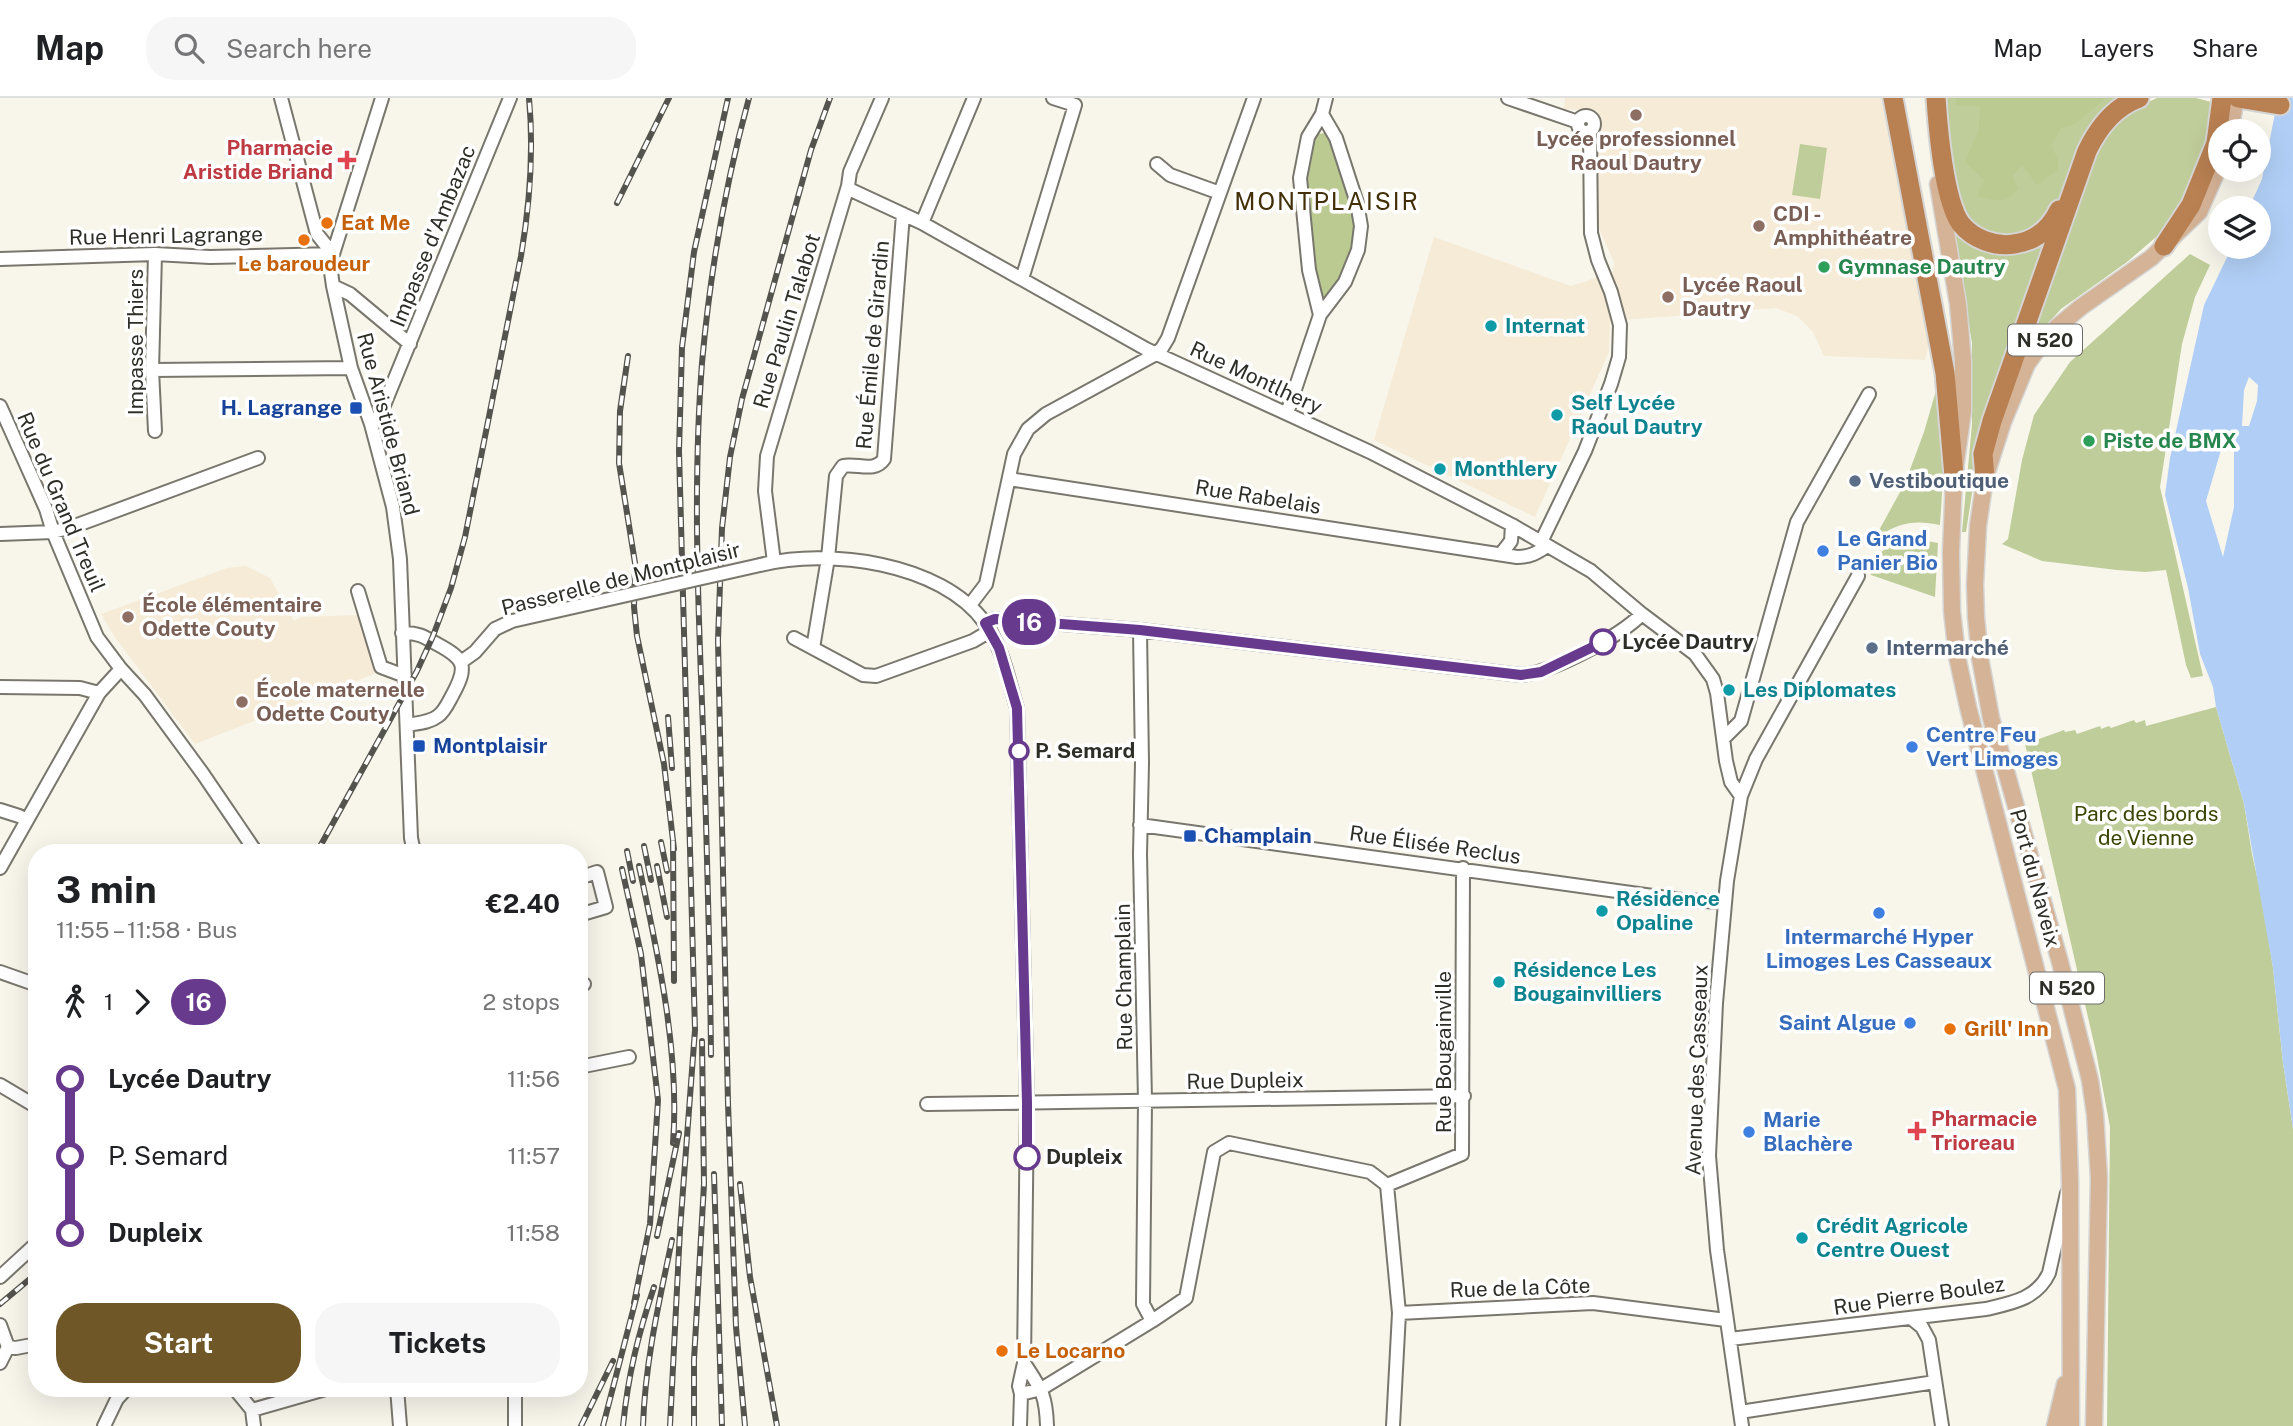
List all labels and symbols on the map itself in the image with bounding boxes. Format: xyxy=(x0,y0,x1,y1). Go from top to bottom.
marker: Lycée professionnel Raoul Dautry xyxy=(1628,107,1644,123)
place label: Lycée professionnel Raoul Dautry xyxy=(1536,126,1736,175)
place label: Pharmacie Aristide Briand xyxy=(183,135,333,184)
street label: Impasse d'Ambazac xyxy=(385,141,480,330)
marker: Pharmacie Aristide Briand xyxy=(339,152,355,168)
district label: MONTPLAISIR xyxy=(1234,187,1420,215)
place label: CDI - Amphithéatre xyxy=(1773,201,1912,250)
place label: Eat Me xyxy=(341,210,410,235)
marker: Eat Me xyxy=(319,215,335,231)
marker: CDI - Amphithéatre xyxy=(1751,218,1767,234)
street label: Rue Henri Lagrange xyxy=(69,221,263,250)
street label: Rue Paulin Talabot xyxy=(748,230,825,411)
marker: Le baroudeur xyxy=(296,232,312,248)
street label: Rue Émile de Girardin xyxy=(851,240,894,450)
place label: Le baroudeur xyxy=(238,251,371,276)
place label: Gymnase Dautry xyxy=(1838,254,2006,279)
marker: Gymnase Dautry xyxy=(1816,259,1832,275)
street label: Impasse Thiers xyxy=(123,269,148,415)
place label: Lycée Raoul Dautry xyxy=(1682,272,1803,321)
marker: Lycée Raoul Dautry xyxy=(1660,289,1676,305)
place label: Internat xyxy=(1505,313,1585,338)
marker: Internat xyxy=(1483,318,1499,334)
road number: N 520 xyxy=(2008,324,2082,356)
street label: Rue Aristide Briand xyxy=(352,330,425,518)
street label: Rue Montlhery xyxy=(1186,336,1326,419)
place label: Self Lycée Raoul Dautry xyxy=(1571,390,1703,439)
place label: H. Lagrange xyxy=(221,395,342,420)
marker: H. Lagrange xyxy=(348,400,364,416)
marker: Self Lycée Raoul Dautry xyxy=(1549,407,1565,423)
street label: Rue du Grand Treuil xyxy=(12,408,111,595)
place label: Piste de BMX xyxy=(2103,428,2237,453)
marker: Piste de BMX xyxy=(2081,433,2097,449)
place label: Monthlery xyxy=(1454,456,1558,481)
marker: Monthlery xyxy=(1432,461,1448,477)
place label: Vestiboutique xyxy=(1869,468,2009,493)
marker: Vestiboutique xyxy=(1847,473,1863,489)
street label: Rue Rabelais xyxy=(1193,474,1323,519)
place label: Le Grand Panier Bio xyxy=(1837,526,1938,575)
street label: Passerelle de Montplaisir xyxy=(499,537,743,620)
marker: Le Grand Panier Bio xyxy=(1815,543,1831,559)
place label: École élémentaire Odette Couty xyxy=(142,592,322,641)
line badge: 16 xyxy=(998,599,1060,645)
marker: École élémentaire Odette Couty xyxy=(120,609,136,625)
marker: Lycée Dautry xyxy=(1590,629,1616,655)
place label: Lycée Dautry xyxy=(1622,629,1754,654)
place label: Intermarché xyxy=(1886,635,2009,660)
marker: Intermarché xyxy=(1864,640,1880,656)
place label: École maternelle Odette Couty xyxy=(256,677,425,726)
place label: Les Diplomates xyxy=(1743,677,1896,702)
marker: Les Diplomates xyxy=(1721,682,1737,698)
marker: École maternelle Odette Couty xyxy=(234,694,250,710)
place label: Centre Feu Vert Limoges xyxy=(1926,722,2058,771)
place label: Montplaisir xyxy=(433,733,548,758)
marker: Montplaisir xyxy=(411,738,427,754)
place label: P. Semard xyxy=(1035,738,1135,763)
marker: Centre Feu Vert Limoges xyxy=(1904,739,1920,755)
marker: P. Semard xyxy=(1009,741,1029,761)
park label: Parc des bords de Vienne xyxy=(2074,801,2218,850)
street label: Port du Naveix xyxy=(2005,806,2066,950)
street label: Rue Élisée Reclus xyxy=(1348,820,1522,869)
place label: Champlain xyxy=(1204,823,1312,848)
marker: Champlain xyxy=(1182,828,1198,844)
place label: Résidence Opaline xyxy=(1616,886,1720,935)
street label: Rue Champlain xyxy=(1110,903,1137,1051)
marker: Résidence Opaline xyxy=(1594,903,1610,919)
marker: Intermarché Hyper Limoges Les Casseaux xyxy=(1871,905,1887,921)
place label: Intermarché Hyper Limoges Les Casseaux xyxy=(1766,924,1992,973)
place label: Résidence Les Bougainvilliers xyxy=(1513,957,1662,1006)
street label: Avenue des Casseaux xyxy=(1680,964,1713,1176)
street label: Rue Bougainville xyxy=(1431,971,1456,1133)
road number: N 520 xyxy=(2030,972,2104,1004)
marker: Résidence Les Bougainvilliers xyxy=(1491,974,1507,990)
place label: Saint Algue xyxy=(1779,1010,1896,1035)
marker: Saint Algue xyxy=(1902,1015,1918,1031)
place label: Grill' Inn xyxy=(1964,1016,2049,1041)
marker: Grill' Inn xyxy=(1942,1021,1958,1037)
street label: Rue Dupleix xyxy=(1186,1067,1304,1094)
place label: Pharmacie Trioreau xyxy=(1931,1106,2037,1155)
place label: Marie Blachère xyxy=(1763,1107,1853,1156)
marker: Pharmacie Trioreau xyxy=(1909,1123,1925,1139)
marker: Marie Blachère xyxy=(1741,1124,1757,1140)
marker: Dupleix xyxy=(1014,1144,1040,1170)
place label: Dupleix xyxy=(1046,1144,1123,1169)
place label: Crédit Agricole Centre Ouest xyxy=(1816,1213,1968,1262)
marker: Crédit Agricole Centre Ouest xyxy=(1794,1230,1810,1246)
street label: Rue Pierre Boulez xyxy=(1832,1271,2006,1320)
street label: Rue de la Côte xyxy=(1449,1273,1591,1302)
place label: Le Locarno xyxy=(1016,1338,1125,1363)
marker: Le Locarno xyxy=(994,1343,1010,1359)

